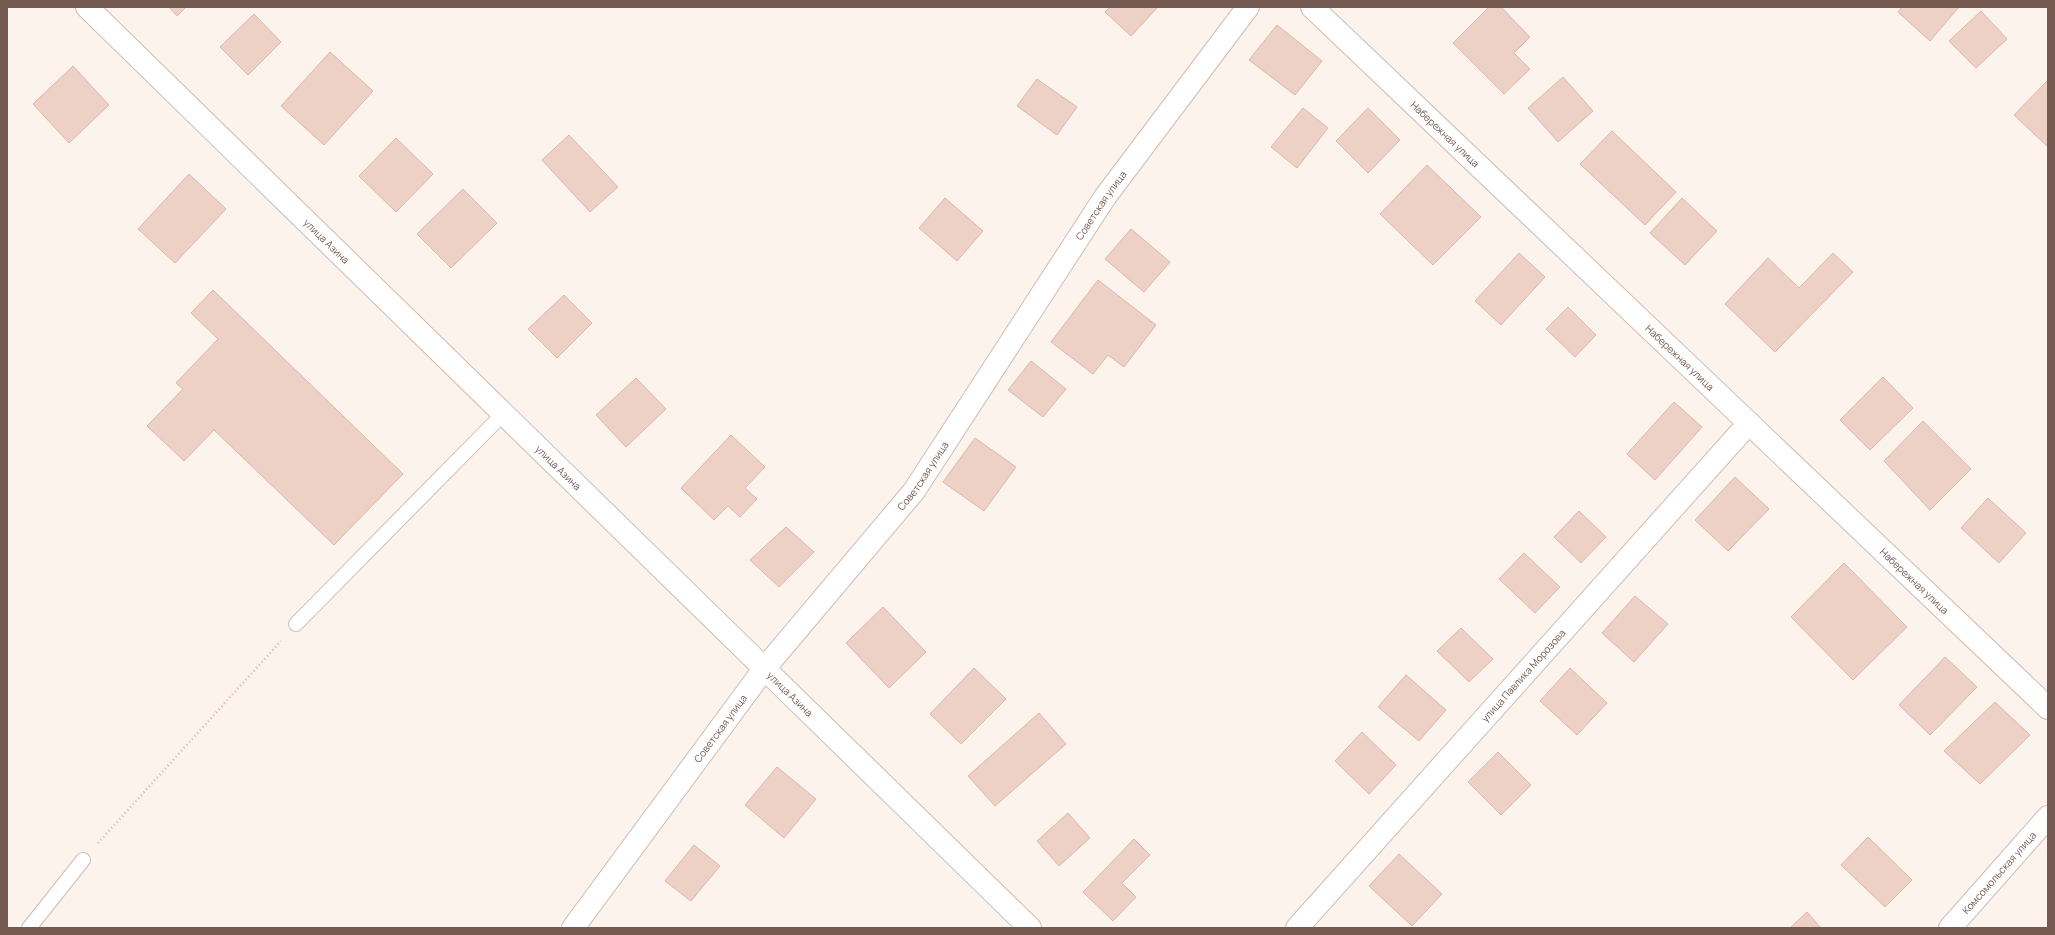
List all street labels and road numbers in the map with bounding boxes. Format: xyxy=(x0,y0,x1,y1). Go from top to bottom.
street label: Набережная улица xyxy=(1408,98,1483,170)
street label: Советская улица xyxy=(1072,168,1129,243)
street label: улица Азина xyxy=(301,215,353,267)
street label: Набережная улица xyxy=(1642,321,1717,393)
street label: Советская улица xyxy=(894,439,951,513)
street label: улица Азина xyxy=(532,442,584,493)
street label: Набережная улица xyxy=(1877,545,1952,617)
street label: улица Павлика Морозова xyxy=(1478,626,1568,725)
street label: улица Азина xyxy=(764,668,816,719)
street label: Советская улица xyxy=(690,692,750,765)
street label: Комсомольская улица xyxy=(1959,828,2039,917)

